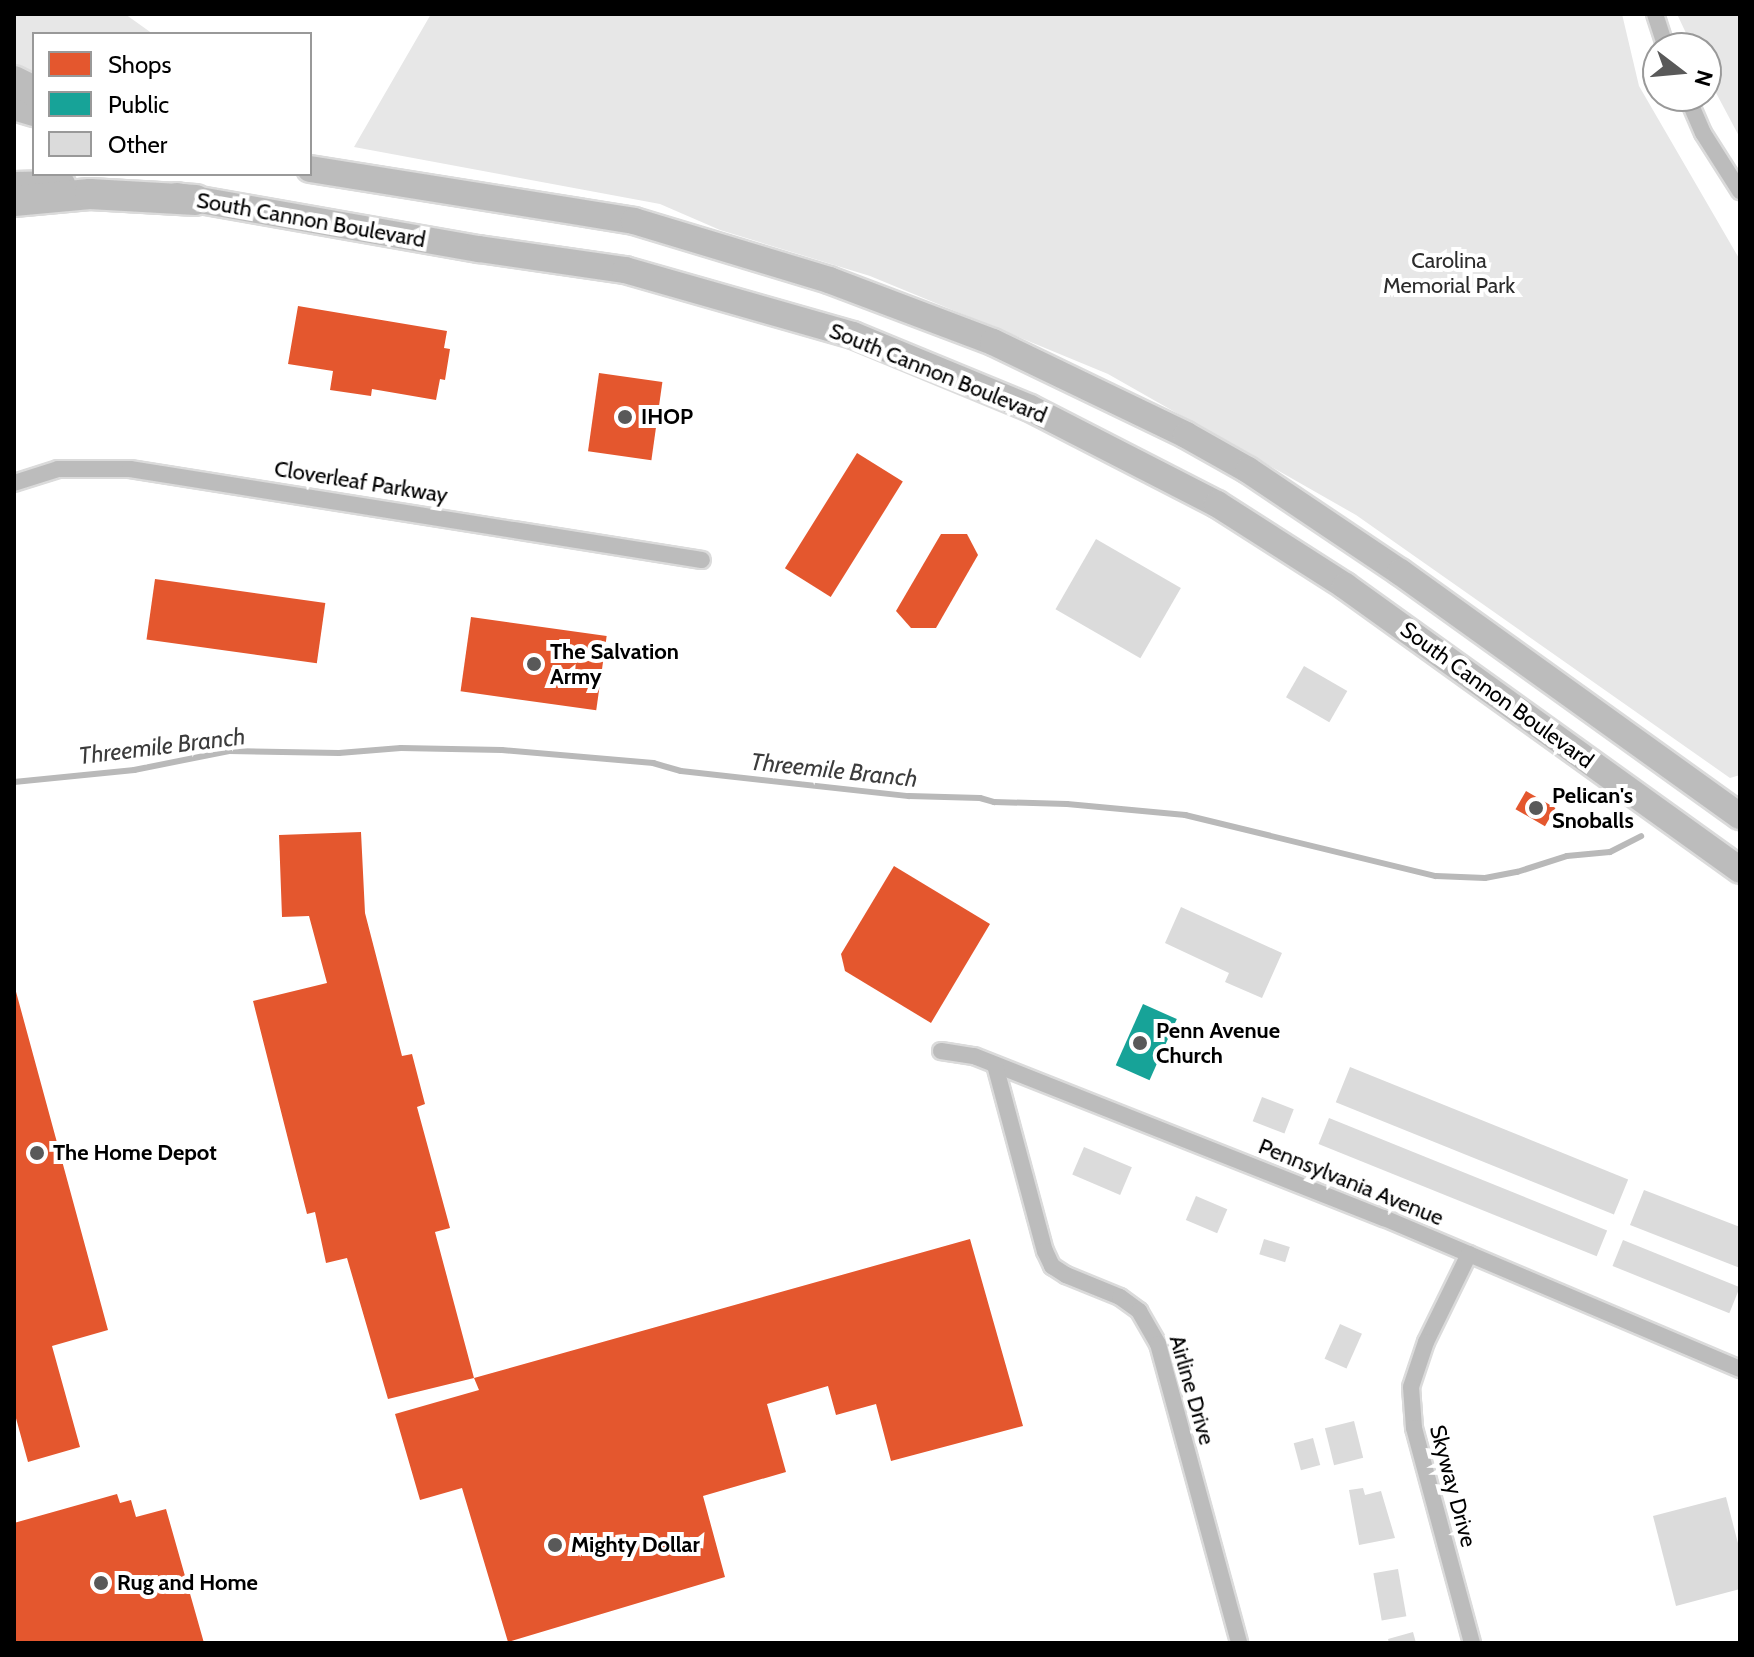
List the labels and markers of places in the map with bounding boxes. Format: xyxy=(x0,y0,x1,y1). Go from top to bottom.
place label: IHOP xyxy=(641,404,693,430)
marker: IHOP xyxy=(616,408,634,426)
place label: The Salvation Army xyxy=(550,638,679,690)
marker: The Salvation Army xyxy=(525,655,543,673)
place label: Pelican's Snoballs xyxy=(1552,782,1634,834)
marker: Pelican's Snoballs xyxy=(1527,799,1545,817)
place label: Penn Avenue Church xyxy=(1156,1017,1280,1068)
marker: Penn Avenue Church xyxy=(1131,1034,1149,1052)
place label: The Home Depot xyxy=(53,1140,217,1166)
marker: The Home Depot xyxy=(28,1144,46,1162)
place label: Mighty Dollar xyxy=(571,1532,700,1558)
marker: Mighty Dollar xyxy=(546,1536,564,1554)
place label: Rug and Home xyxy=(117,1570,258,1596)
marker: Rug and Home xyxy=(92,1574,110,1592)

